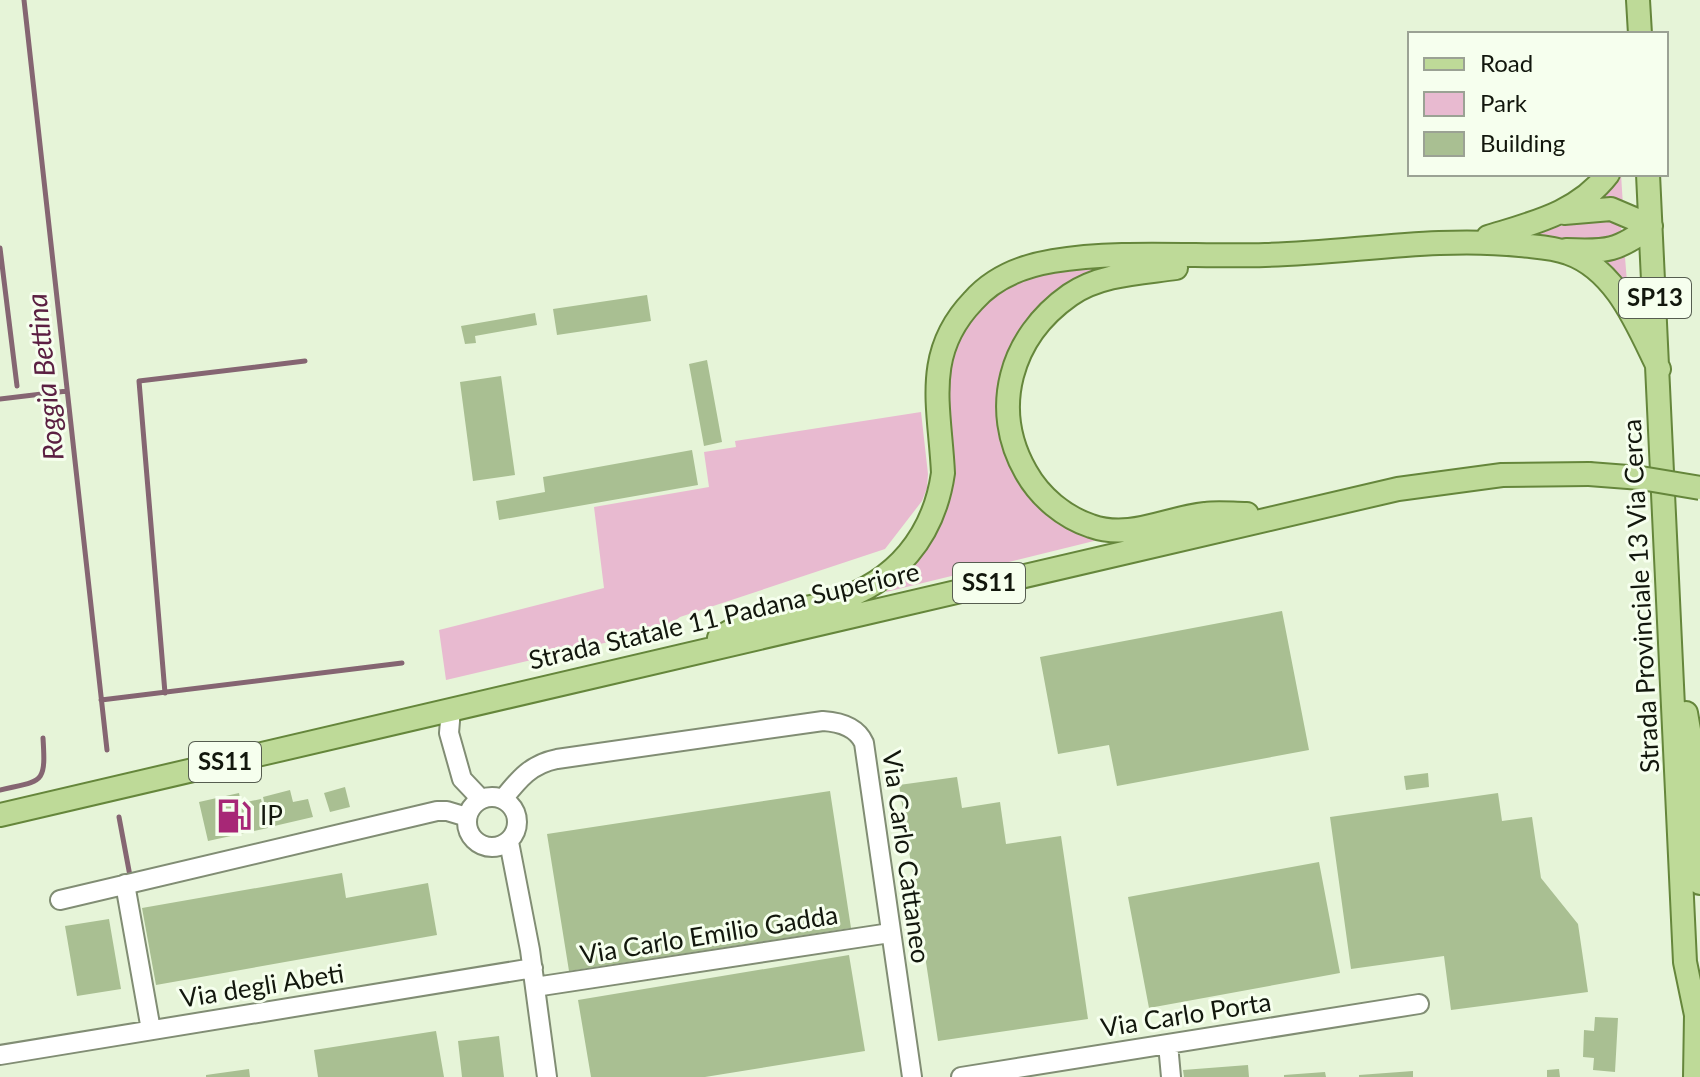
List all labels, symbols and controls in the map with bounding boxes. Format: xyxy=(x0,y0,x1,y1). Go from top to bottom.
legend xyxy=(1408,32,1668,176)
text: Road xyxy=(1480,48,1533,77)
text: Park xyxy=(1480,88,1528,117)
text: Building xyxy=(1480,128,1565,157)
road number: SP13 xyxy=(1619,278,1691,318)
water label: Roggia Bettina xyxy=(18,292,70,462)
street label: Strada Provinciale 13 Via Cerca xyxy=(1615,418,1665,774)
street label: Strada Statale 11 Padana Superiore xyxy=(525,554,922,676)
road number: SS11 xyxy=(953,563,1025,603)
road number: SS11 xyxy=(189,742,261,782)
street label: Via Carlo Cattaneo xyxy=(876,748,938,965)
fuel station icon: IP xyxy=(215,797,253,835)
place label: IP xyxy=(260,799,283,831)
street label: Via Carlo Emilio Gadda xyxy=(578,898,840,970)
street label: Via degli Abeti xyxy=(178,956,346,1014)
street label: Via Carlo Porta xyxy=(1098,985,1273,1043)

